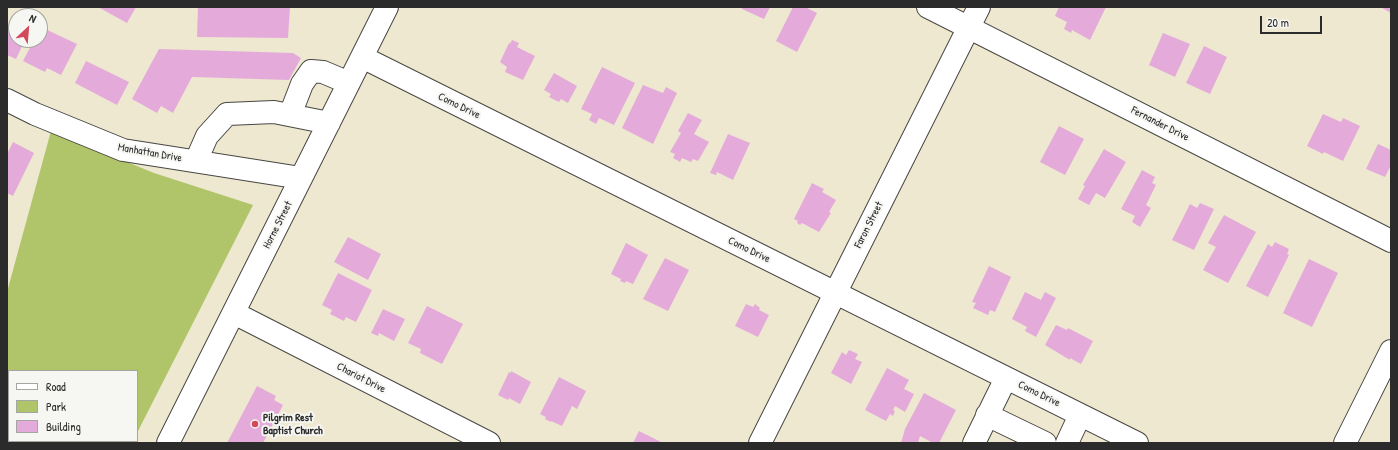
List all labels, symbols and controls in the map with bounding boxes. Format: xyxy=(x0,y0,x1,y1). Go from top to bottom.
north arrow xyxy=(8,8,48,48)
scale bar xyxy=(1262,8,1324,34)
text: N xyxy=(27,11,39,26)
text: 20 m xyxy=(1267,14,1289,31)
street label: Como Drive xyxy=(436,90,482,122)
street label: Fernander Drive xyxy=(1129,104,1191,144)
street label: Manhattan Drive xyxy=(117,141,183,165)
street label: Horne Street xyxy=(260,199,296,251)
street label: Faron Street xyxy=(852,200,886,250)
street label: Como Drive xyxy=(726,234,772,266)
street label: Chariot Drive xyxy=(334,360,388,396)
legend xyxy=(8,370,138,442)
text: Road xyxy=(46,378,66,395)
street label: Como Drive xyxy=(1016,378,1062,410)
text: Park xyxy=(46,398,66,415)
place label: Pilgrim Rest Baptist Church xyxy=(263,411,323,437)
text: Building xyxy=(46,418,81,435)
marker: Pilgrim Rest Baptist Church xyxy=(250,419,260,429)

